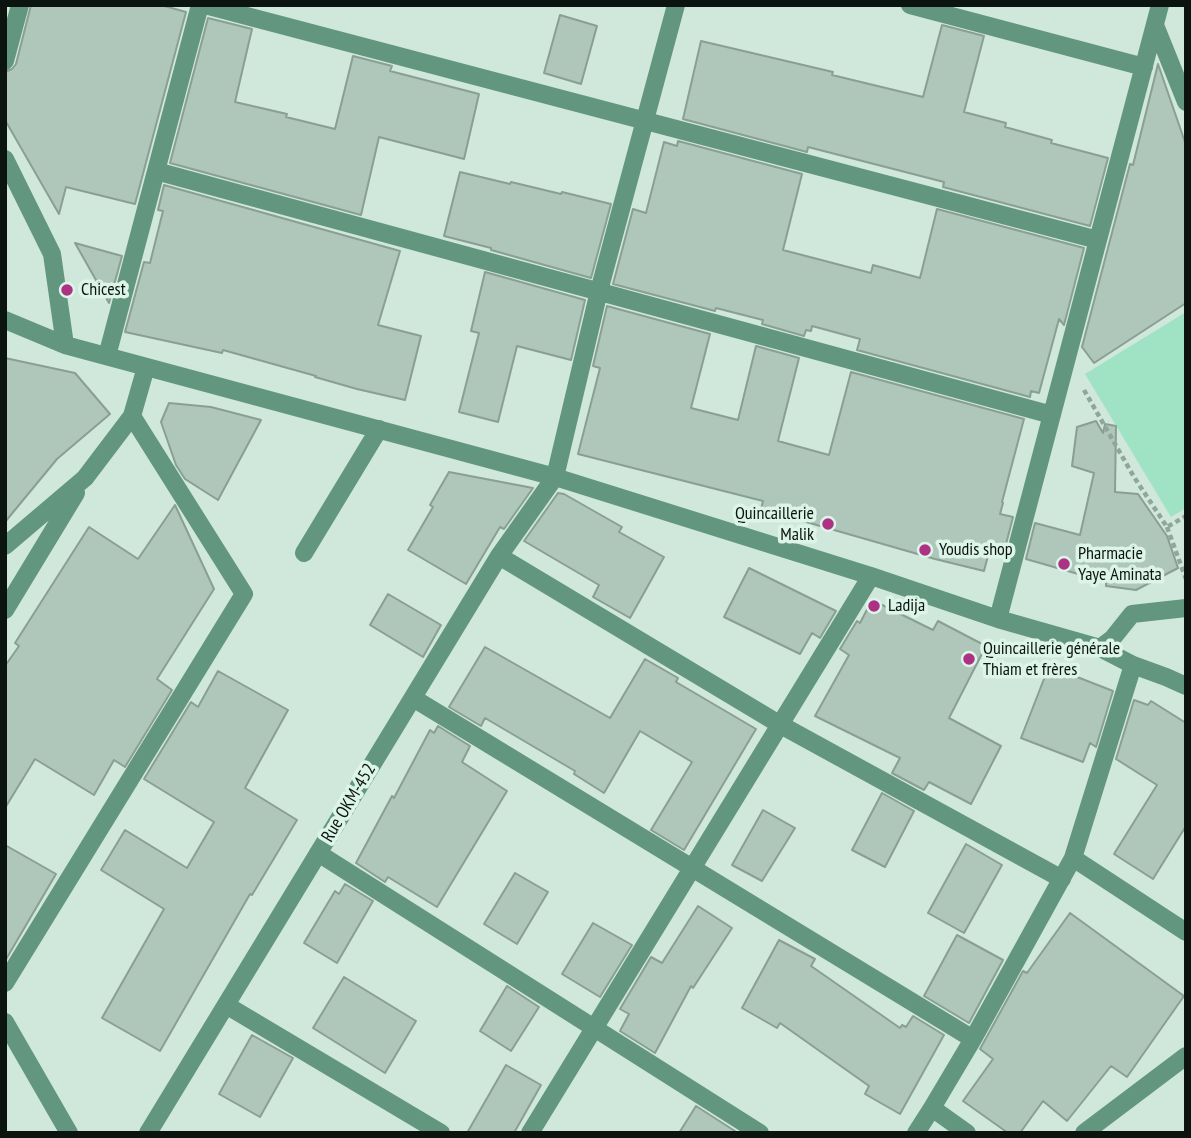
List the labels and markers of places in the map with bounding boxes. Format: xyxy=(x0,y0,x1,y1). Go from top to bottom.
place label: Chicest xyxy=(81,279,126,301)
marker: Chicest xyxy=(59,282,75,298)
place label: Quincaillerie Malik xyxy=(735,503,814,546)
marker: Quincaillerie Malik xyxy=(820,516,836,532)
place label: Youdis shop xyxy=(939,539,1013,561)
marker: Youdis shop xyxy=(917,542,933,558)
place label: Pharmacie Yaye Aminata xyxy=(1078,543,1162,586)
marker: Pharmacie Yaye Aminata xyxy=(1056,556,1072,572)
place label: Ladija xyxy=(888,595,925,617)
marker: Ladija xyxy=(866,598,882,614)
place label: Quincaillerie générale Thiam et frères xyxy=(983,638,1120,680)
marker: Quincaillerie générale Thiam et frères xyxy=(961,651,977,667)

